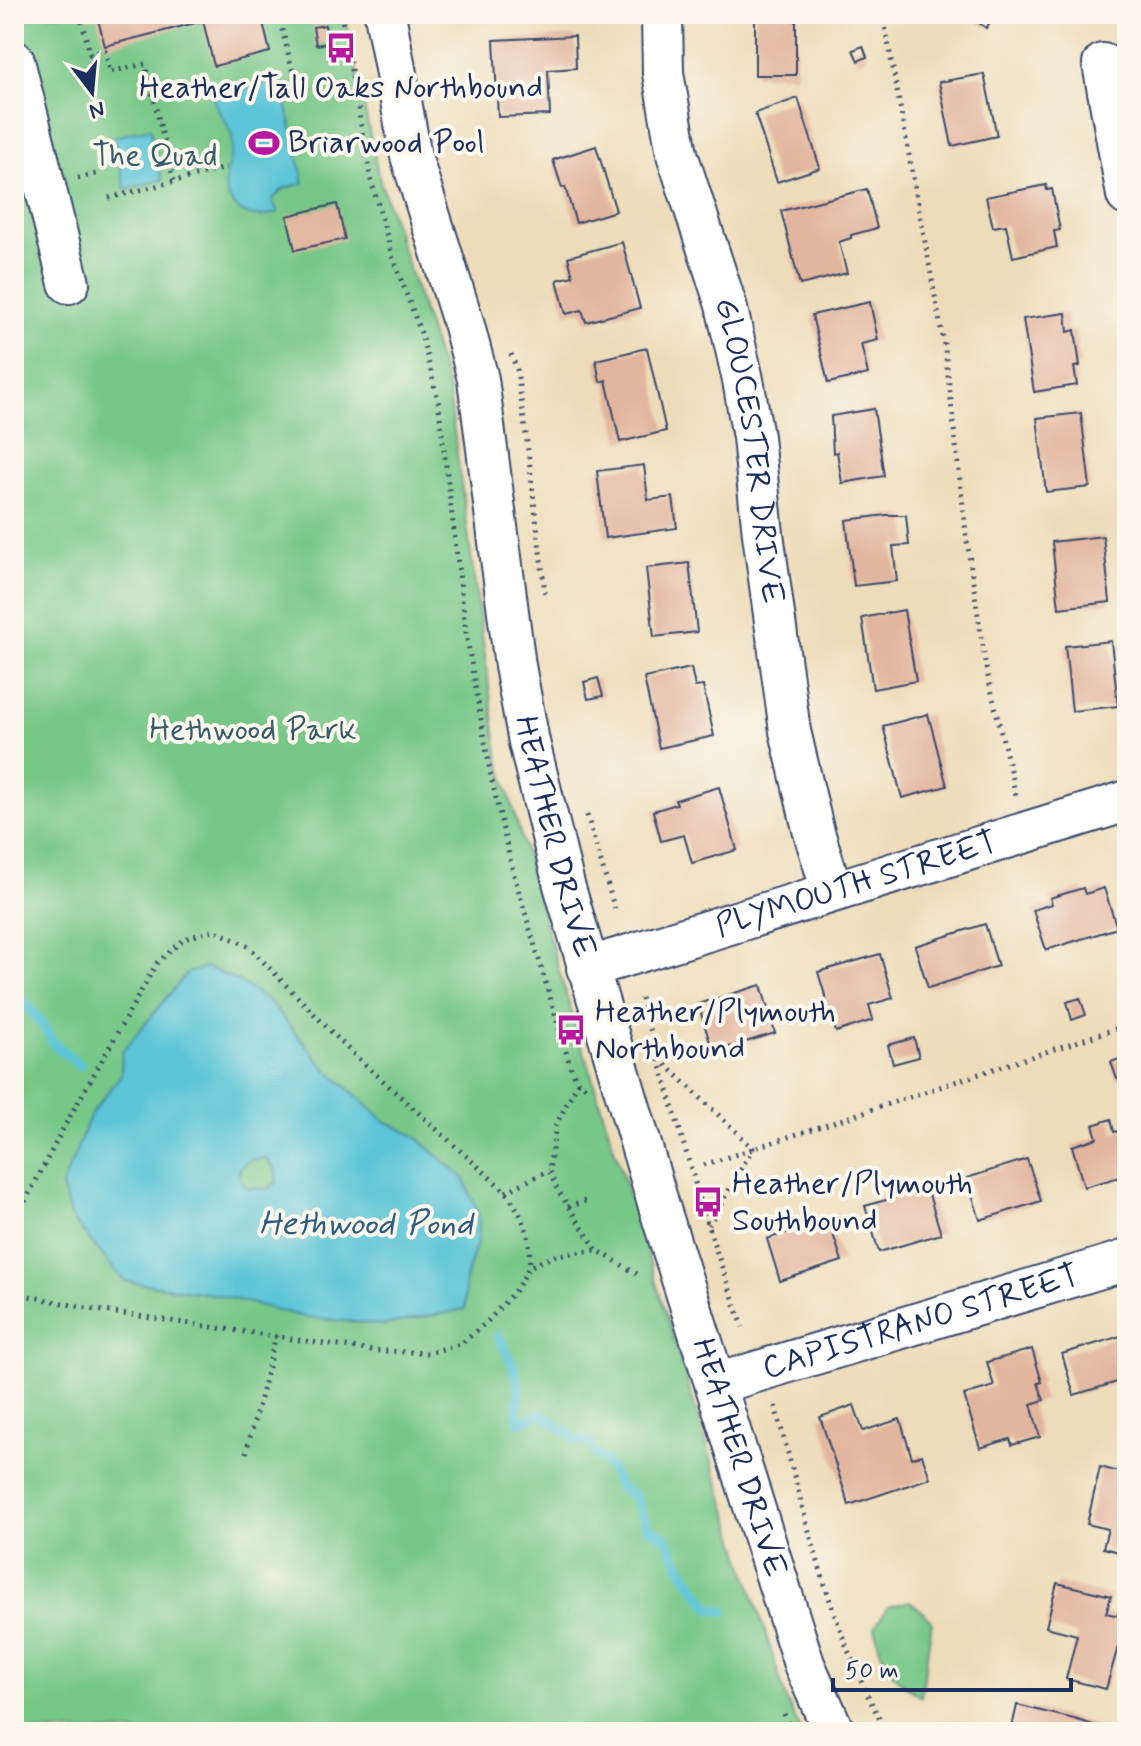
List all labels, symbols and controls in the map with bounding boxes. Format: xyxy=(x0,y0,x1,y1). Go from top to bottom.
bus stop icon: Heather/Tall Oaks Northbound xyxy=(324,31,358,65)
north arrow xyxy=(52,52,132,132)
place label: Heather/Tall Oaks Northbound xyxy=(139,67,543,109)
text: N xyxy=(86,94,108,125)
place label: Briarwood Pool xyxy=(288,122,485,164)
sports icon: Briarwood Pool xyxy=(247,126,281,160)
park label: The Quad xyxy=(92,135,218,177)
street label: GLOUCESTER DRIVE xyxy=(704,294,793,607)
park label: Hethwood Park xyxy=(149,709,357,751)
street label: HEATHER DRIVE xyxy=(504,713,605,963)
street label: PLYMOUTH STREET xyxy=(711,821,1002,948)
place label: Heather/Plymouth Northbound xyxy=(595,991,836,1070)
bus stop icon: Heather/Plymouth Northbound xyxy=(554,1013,588,1047)
place label: Heather/Plymouth Southbound xyxy=(732,1163,973,1242)
bus stop icon: Heather/Plymouth Southbound xyxy=(691,1185,725,1219)
water label: Hethwood Pond xyxy=(259,1202,476,1247)
street label: CAPISTRANO STREET xyxy=(758,1255,1084,1390)
street label: HEATHER DRIVE xyxy=(681,1333,796,1582)
scale bar xyxy=(833,1642,1071,1692)
text: 50 m xyxy=(845,1656,899,1687)

